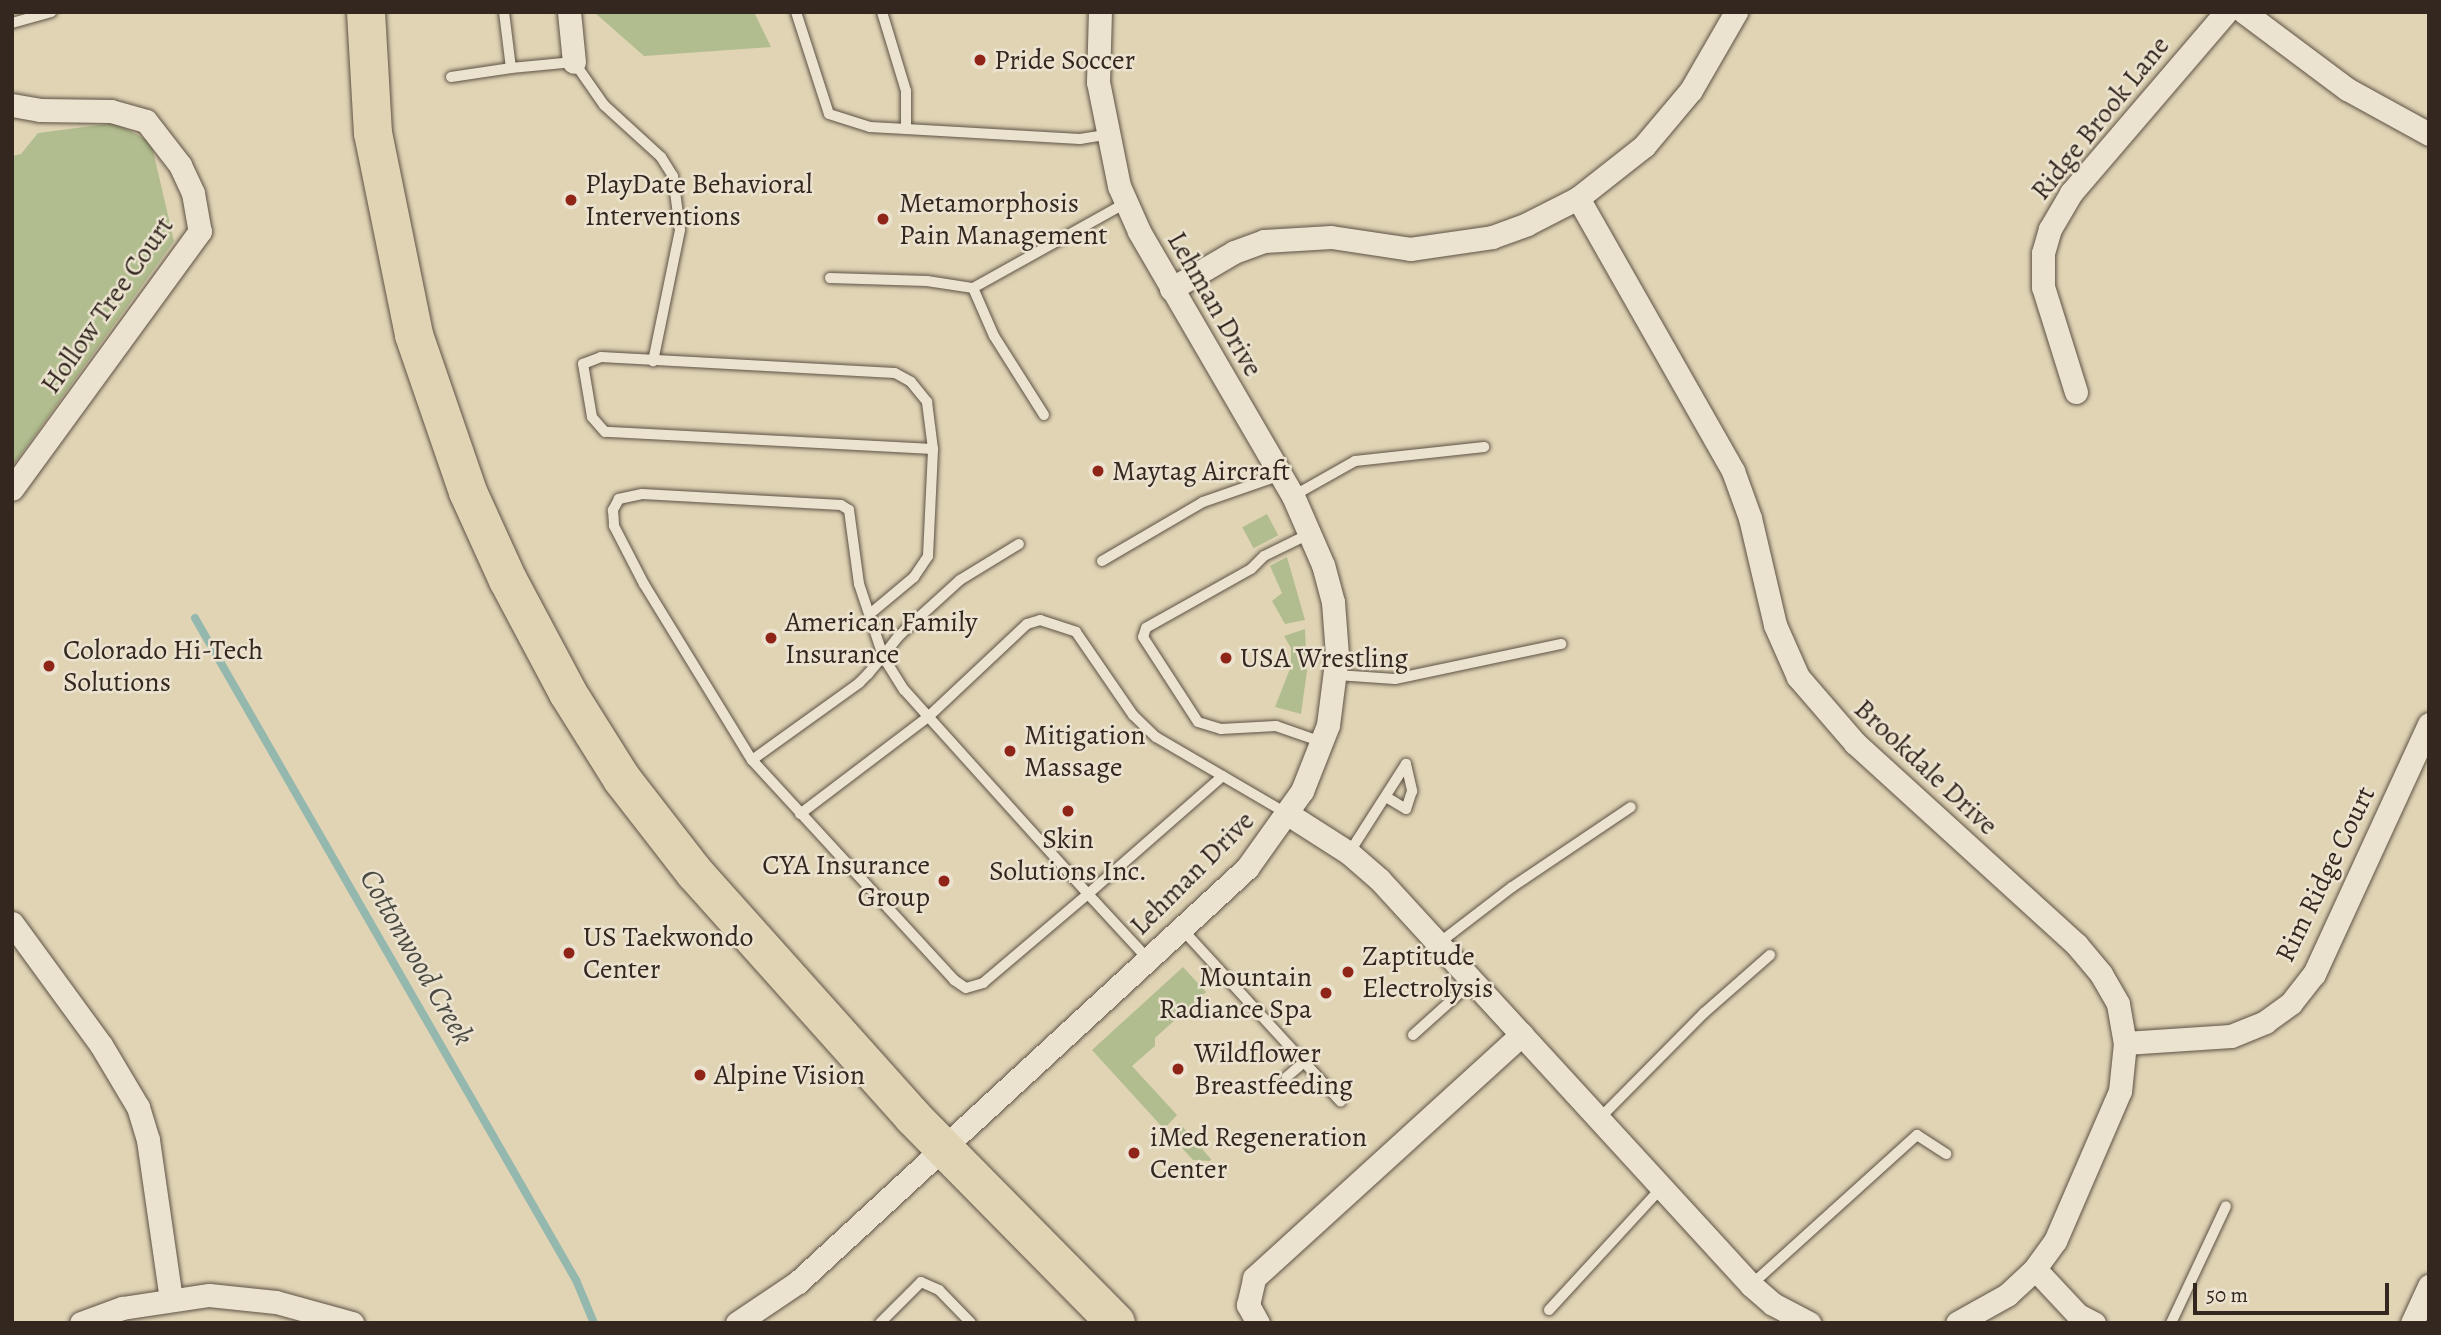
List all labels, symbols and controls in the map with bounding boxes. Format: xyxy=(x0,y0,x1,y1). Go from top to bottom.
street label: Ridge Brook Lane xyxy=(2024,29,2176,207)
place label: Pride Soccer xyxy=(994,43,1135,77)
marker: Pride Soccer xyxy=(972,52,988,68)
place label: PlayDate Behavioral Interventions xyxy=(585,167,813,233)
place label: Metamorphosis Pain Management xyxy=(899,186,1108,252)
marker: PlayDate Behavioral Interventions xyxy=(563,192,579,208)
marker: Metamorphosis Pain Management xyxy=(873,209,893,229)
street label: Hollow Tree Court xyxy=(33,210,181,400)
street label: Lehman Drive xyxy=(1160,226,1270,382)
place label: Maytag Aircraft xyxy=(1112,454,1290,488)
marker: Maytag Aircraft xyxy=(1090,463,1106,479)
place label: American Family Insurance xyxy=(785,605,977,671)
marker: American Family Insurance xyxy=(763,630,779,646)
place label: Colorado Hi-Tech Solutions xyxy=(63,633,263,699)
place label: USA Wrestling xyxy=(1240,641,1408,675)
marker: USA Wrestling xyxy=(1218,650,1234,666)
marker: Colorado Hi-Tech Solutions xyxy=(41,658,57,674)
street label: Brookdale Drive xyxy=(1847,692,2005,842)
place label: Mitigation Massage xyxy=(1024,718,1146,784)
marker: Mitigation Massage xyxy=(1002,743,1018,759)
street label: Rim Ridge Court xyxy=(2268,781,2382,967)
marker: Skin Solutions Inc. xyxy=(1060,803,1076,819)
street label: Lehman Drive xyxy=(1123,804,1261,942)
place label: Skin Solutions Inc. xyxy=(989,822,1147,888)
place label: CYA Insurance Group xyxy=(762,848,930,914)
water label: Cottonwood Creek xyxy=(352,862,482,1052)
marker: CYA Insurance Group xyxy=(936,873,952,889)
place label: US Taekwondo Center xyxy=(583,920,753,986)
place label: Zaptitude Electrolysis xyxy=(1362,939,1493,1005)
marker: US Taekwondo Center xyxy=(561,945,577,961)
place label: Mountain Radiance Spa xyxy=(1159,960,1312,1026)
marker: Zaptitude Electrolysis xyxy=(1340,964,1356,980)
marker: Mountain Radiance Spa xyxy=(1318,985,1334,1001)
place label: Wildflower Breastfeeding xyxy=(1194,1036,1353,1102)
place label: Alpine Vision xyxy=(714,1058,865,1092)
marker: Wildflower Breastfeeding xyxy=(1168,1059,1188,1079)
marker: Alpine Vision xyxy=(692,1067,708,1083)
place label: iMed Regeneration Center xyxy=(1150,1120,1367,1186)
marker: iMed Regeneration Center xyxy=(1124,1143,1144,1163)
scale bar xyxy=(2196,1268,2392,1312)
text: 50 m xyxy=(2206,1281,2248,1309)

